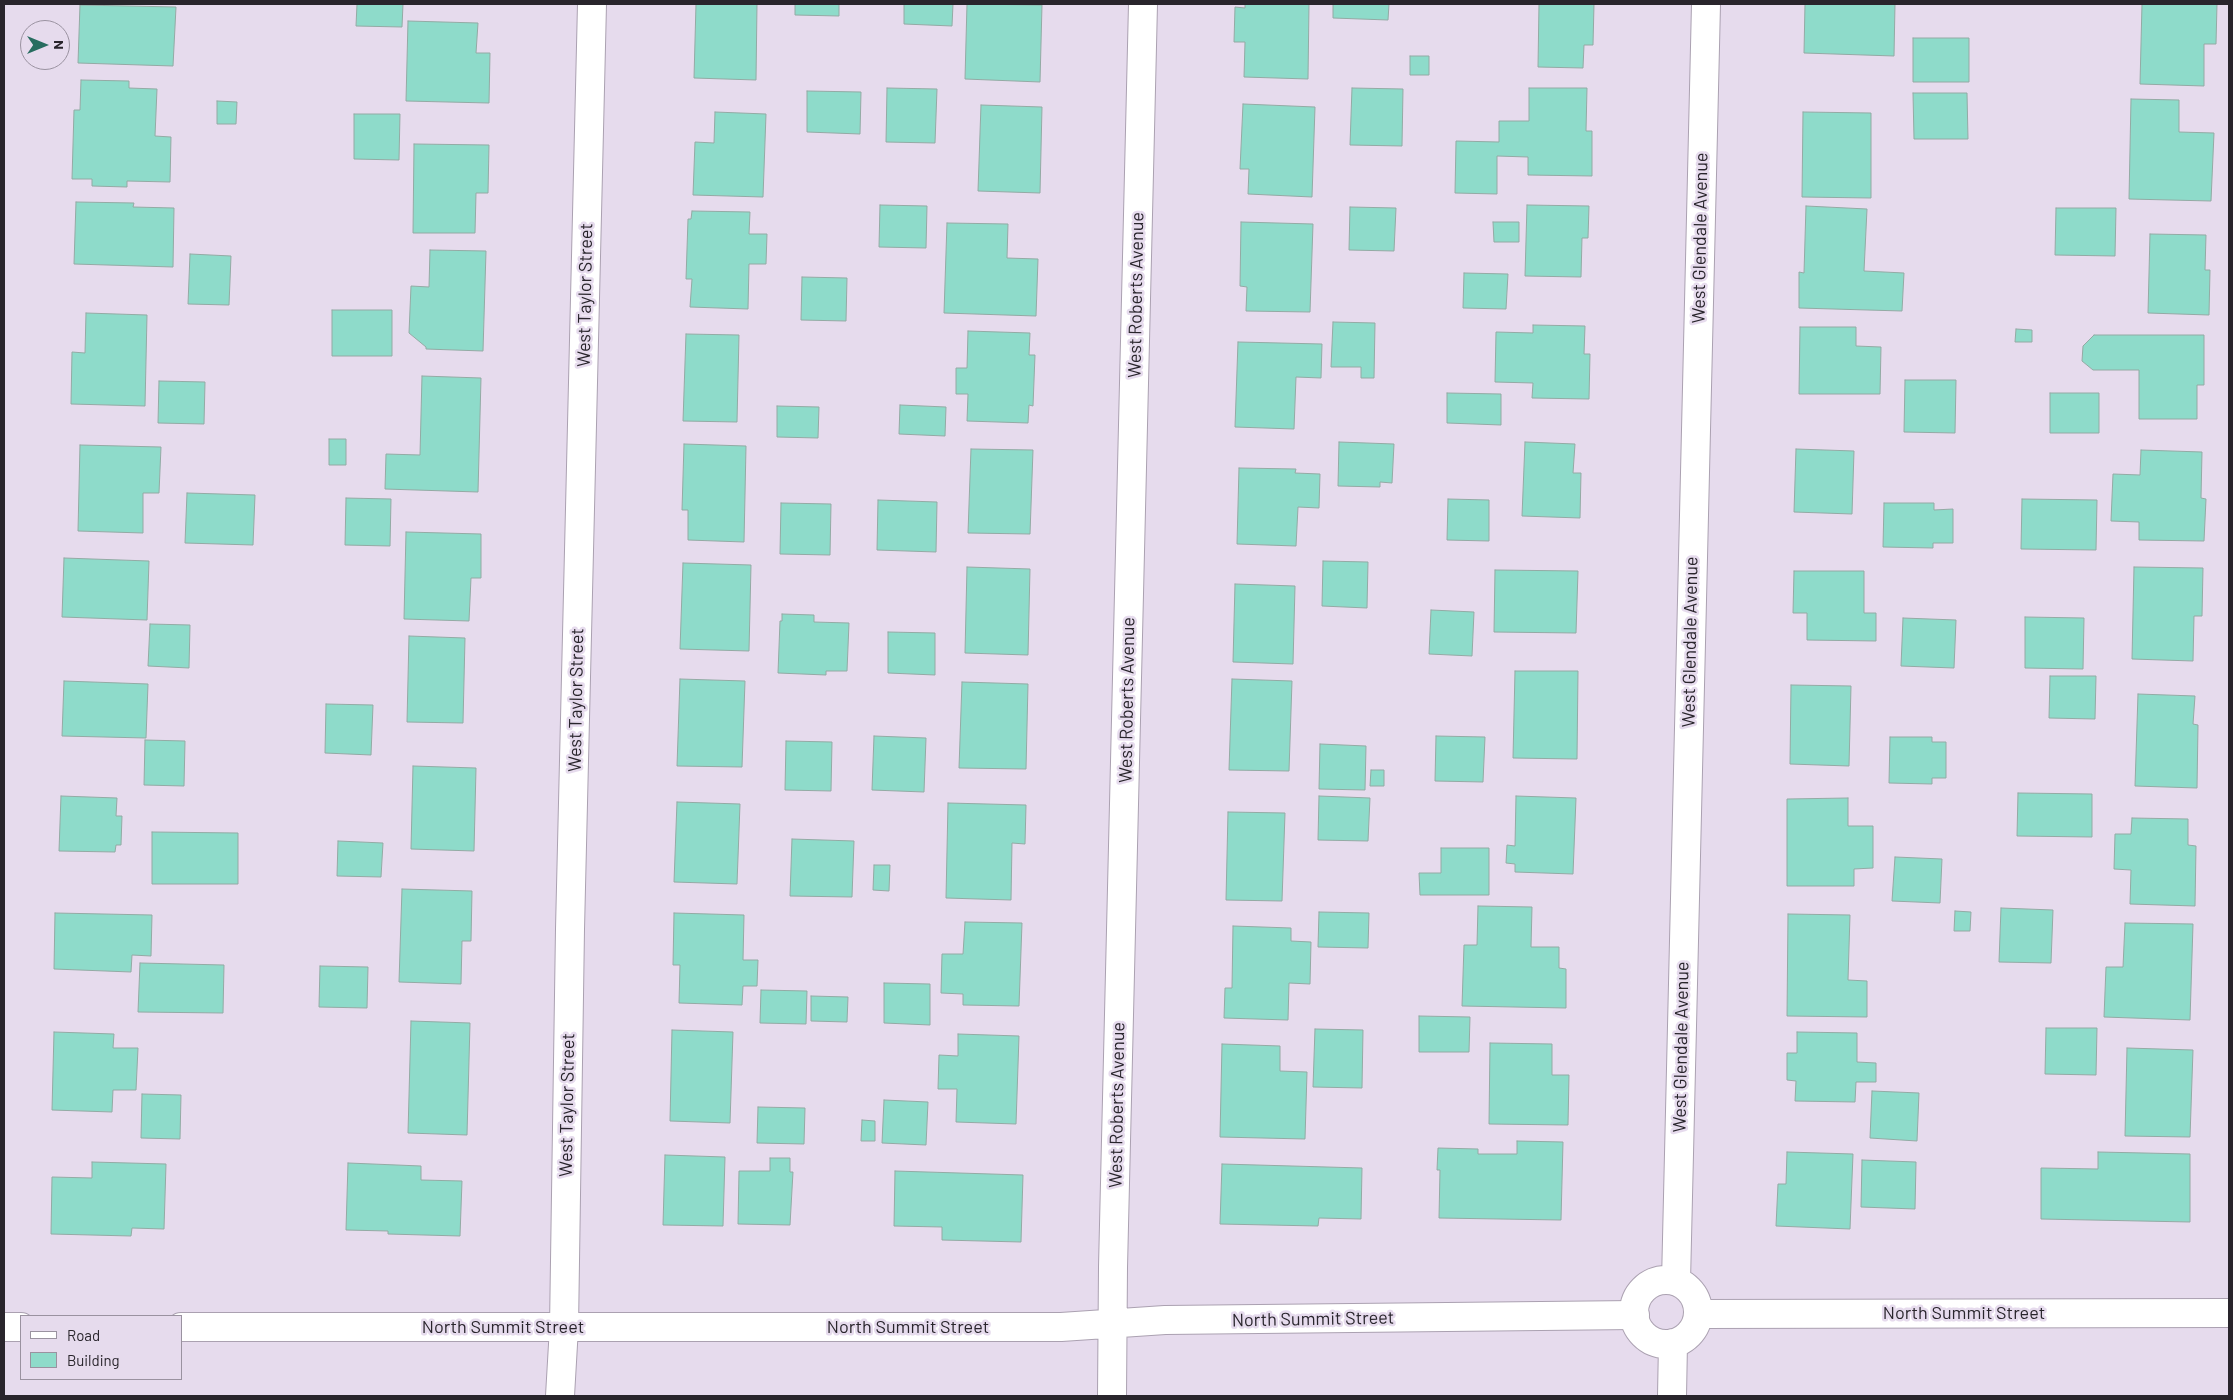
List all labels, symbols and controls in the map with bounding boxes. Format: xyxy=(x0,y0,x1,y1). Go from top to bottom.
north arrow xyxy=(20,20,70,70)
text: N xyxy=(51,40,68,50)
street label: West Glendale Avenue xyxy=(1688,152,1712,324)
street label: West Roberts Avenue xyxy=(1124,212,1148,378)
street label: West Taylor Street xyxy=(573,223,597,367)
street label: West Glendale Avenue xyxy=(1678,556,1702,728)
street label: West Roberts Avenue xyxy=(1115,617,1139,783)
street label: West Taylor Street xyxy=(564,628,588,772)
street label: West Glendale Avenue xyxy=(1669,961,1693,1133)
street label: West Roberts Avenue xyxy=(1105,1022,1129,1188)
street label: West Taylor Street xyxy=(555,1033,579,1177)
street label: North Summit Street xyxy=(1883,1302,2045,1324)
street label: North Summit Street xyxy=(1232,1307,1394,1331)
legend xyxy=(20,1315,182,1380)
street label: North Summit Street xyxy=(422,1316,584,1338)
street label: North Summit Street xyxy=(827,1316,989,1338)
text: Road xyxy=(67,1326,100,1344)
text: Building xyxy=(67,1351,120,1369)

